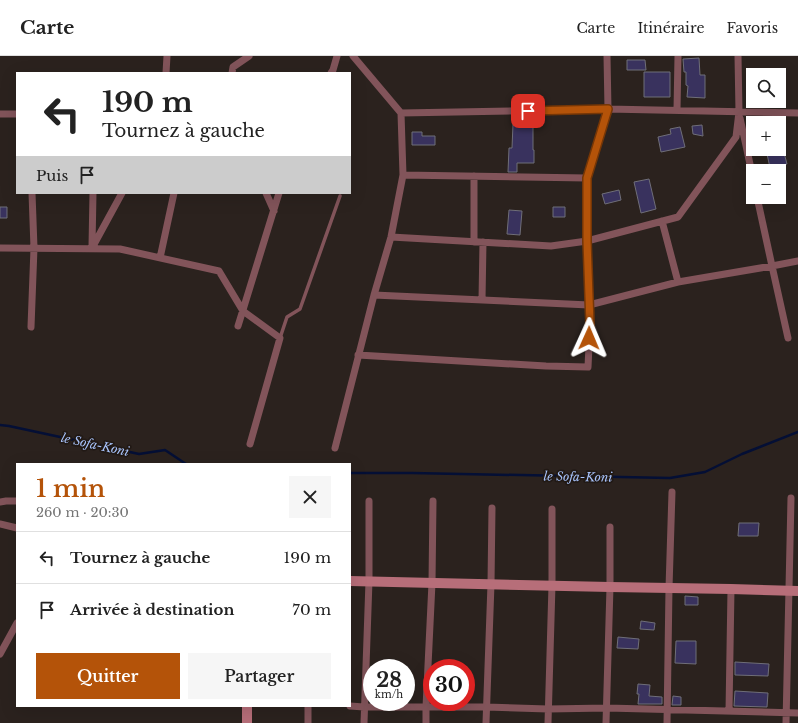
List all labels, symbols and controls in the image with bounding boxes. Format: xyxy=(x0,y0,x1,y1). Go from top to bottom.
text: Carte xyxy=(20,16,74,39)
text: Carte xyxy=(576,19,615,37)
text: Itinéraire xyxy=(637,19,704,37)
text: Favoris xyxy=(726,19,778,37)
map controls xyxy=(746,68,786,204)
button: search xyxy=(746,68,786,108)
text: 190 m xyxy=(102,85,193,120)
icon: left xyxy=(36,88,88,140)
pin xyxy=(511,94,545,128)
icon: arrive xyxy=(517,100,539,122)
button: + xyxy=(746,116,786,156)
text: Tournez à gauche xyxy=(102,120,265,142)
icon: arrive xyxy=(76,164,98,186)
button: − xyxy=(746,164,786,204)
text: Puis xyxy=(36,166,68,185)
position arrow xyxy=(568,317,610,359)
water label: le Sofa-Koni xyxy=(60,430,131,459)
water label: le Sofa-Koni xyxy=(543,468,613,485)
text: 1 min xyxy=(36,474,105,503)
button: close xyxy=(289,476,331,518)
text: 260 m · 20:30 xyxy=(36,504,129,521)
icon: left xyxy=(36,547,58,569)
text: Tournez à gauche xyxy=(70,548,210,567)
text: 190 m xyxy=(284,548,331,567)
icon: arrive xyxy=(36,599,58,621)
text: Arrivée à destination xyxy=(70,600,234,619)
text: 70 m xyxy=(292,600,331,619)
button: Quitter xyxy=(36,653,180,699)
button: Partager xyxy=(188,653,331,699)
speed limit sign: 30 xyxy=(423,659,475,711)
text: 28 xyxy=(376,668,402,692)
text: km/h xyxy=(375,688,403,701)

